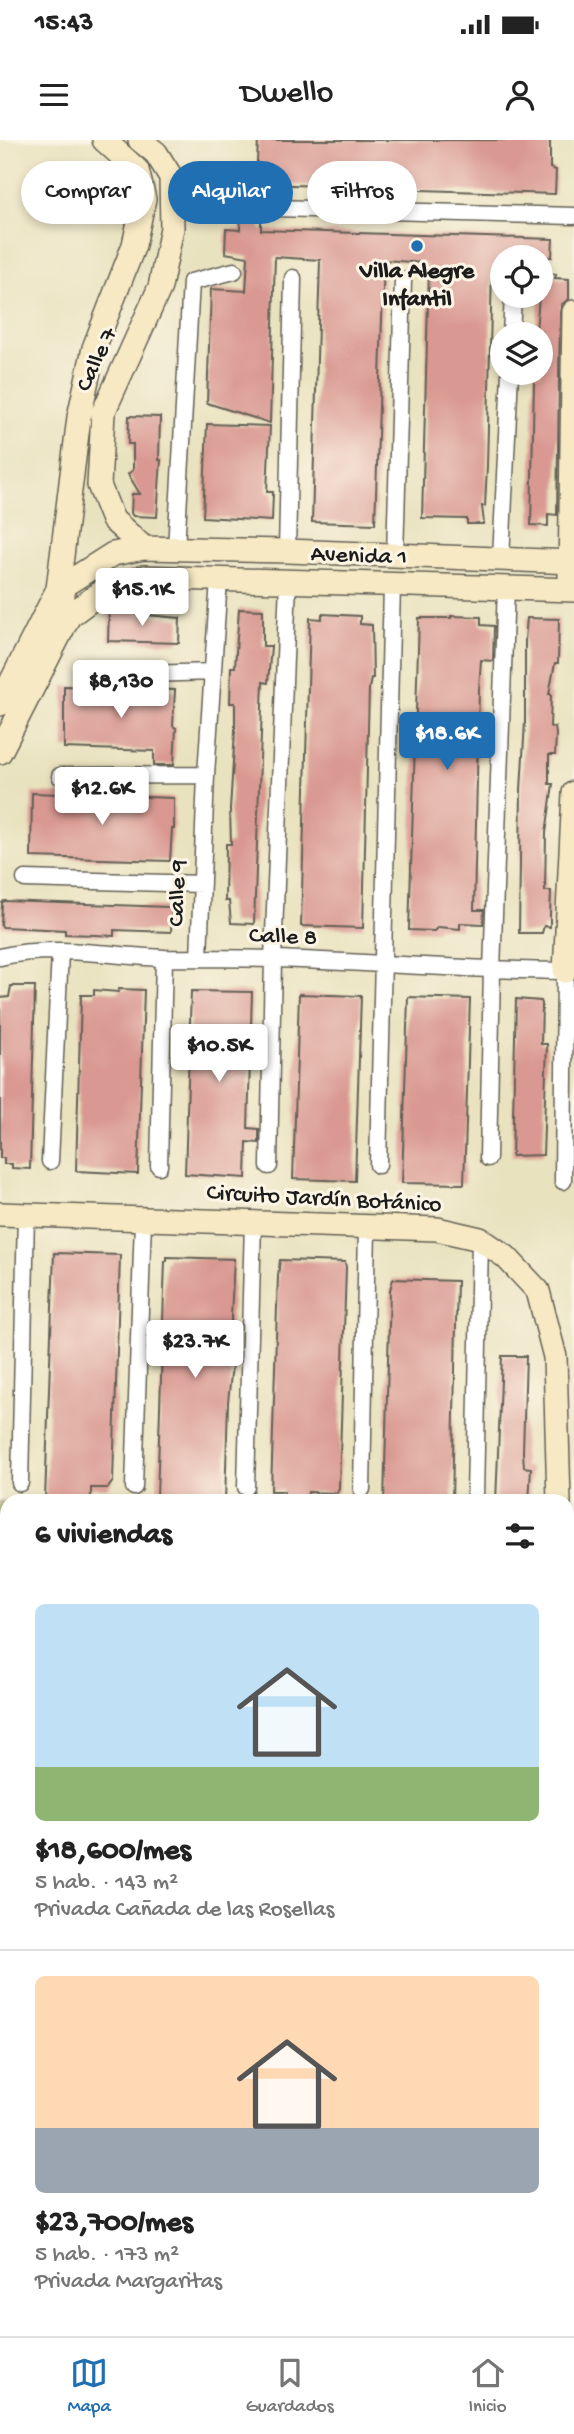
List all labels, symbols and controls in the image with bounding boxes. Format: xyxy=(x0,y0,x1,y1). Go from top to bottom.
text: 15:43 xyxy=(35,9,93,40)
icon: menu xyxy=(35,76,73,114)
text: Dwello xyxy=(241,76,333,114)
icon: person xyxy=(501,76,539,114)
chip: Comprar xyxy=(21,161,154,224)
chip: Alquilar xyxy=(168,161,293,224)
chip: Filtros xyxy=(307,161,417,224)
marker: Villa Alegre Infantil xyxy=(409,238,425,254)
map controls xyxy=(490,245,553,385)
button: locate xyxy=(490,245,553,308)
place label: Villa Alegre Infantil xyxy=(359,258,476,315)
button: layers xyxy=(490,322,553,385)
street label: Calle 7 xyxy=(71,323,126,397)
street label: Avenida 1 xyxy=(310,541,408,573)
pin: $15.1K xyxy=(85,568,199,628)
text: $15.1K xyxy=(112,577,172,604)
pin: $8,130 xyxy=(64,660,178,720)
text: $8,130 xyxy=(89,669,153,696)
pin: $18.6K xyxy=(390,712,504,772)
text: $18.6K xyxy=(415,721,479,748)
pin: $12.6K xyxy=(45,768,159,827)
text: $12.6K xyxy=(71,776,133,803)
street label: Calle 9 xyxy=(163,859,195,927)
street label: Calle 8 xyxy=(248,922,318,954)
pin: $10.5K xyxy=(162,1024,276,1084)
text: $10.5K xyxy=(187,1033,251,1060)
street label: Circuito Jardín Botánico xyxy=(206,1179,442,1221)
pin: $23.7K xyxy=(138,1320,252,1380)
text: $23.7K xyxy=(162,1329,228,1356)
icon: filters xyxy=(501,1517,539,1555)
text: 6 viviendas xyxy=(35,1519,172,1554)
icon: home xyxy=(224,1649,350,1775)
text: $18,600/mes xyxy=(35,1835,191,1870)
text: 5 hab. · 143 m² xyxy=(35,1870,178,1897)
text: Privada Cañada de las Rosellas xyxy=(35,1897,334,1924)
icon: home xyxy=(224,2021,350,2147)
text: $23,700/mes xyxy=(35,2207,193,2242)
text: 5 hab. · 173 m² xyxy=(35,2242,179,2269)
text: Privada Margaritas xyxy=(35,2269,222,2296)
tab: Mapa xyxy=(67,2354,111,2419)
tab: Guardados xyxy=(246,2354,334,2419)
tab: Inicio xyxy=(468,2354,507,2419)

